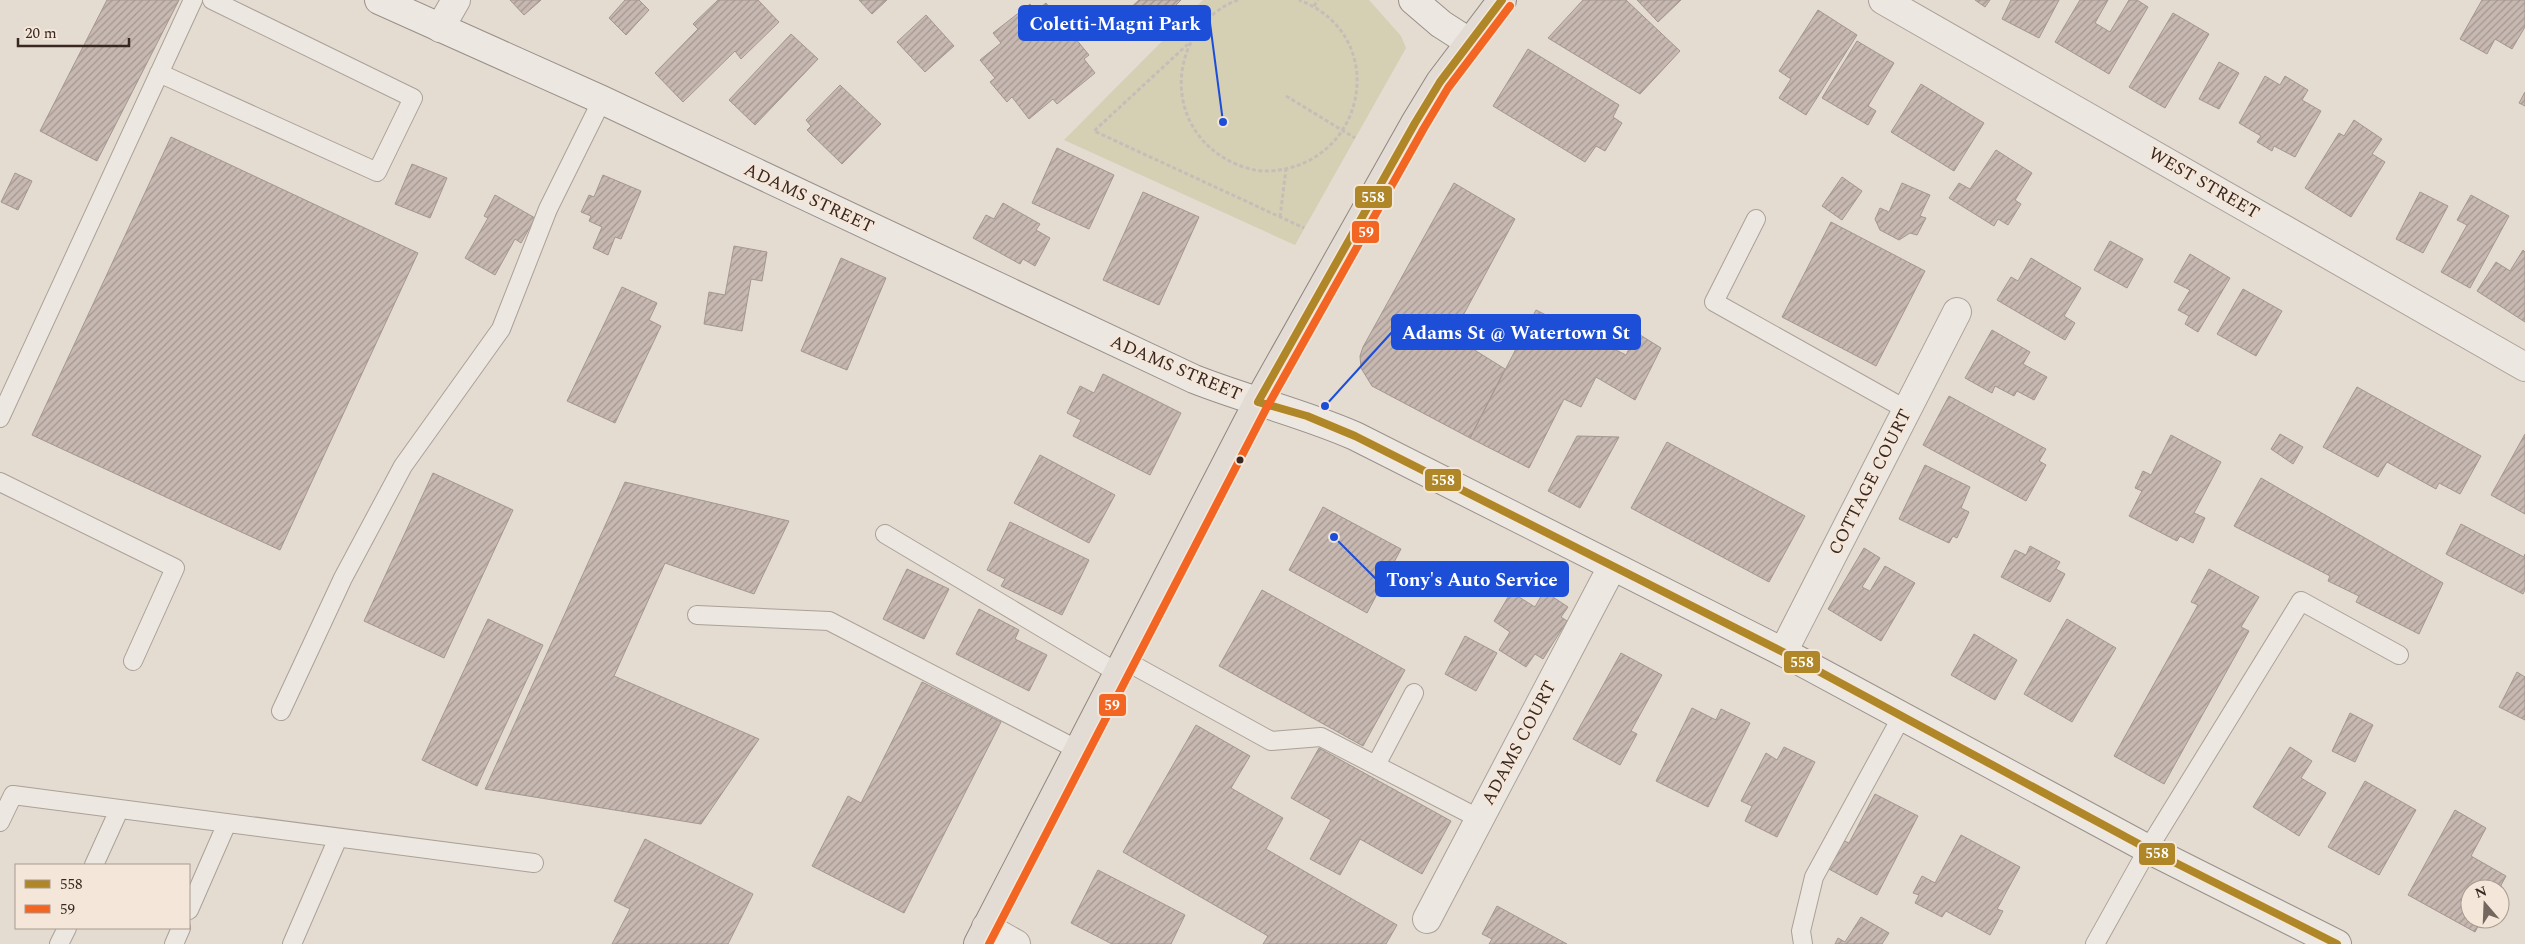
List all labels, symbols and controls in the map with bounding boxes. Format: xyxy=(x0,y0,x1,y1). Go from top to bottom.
callout: Coletti-Magni Park xyxy=(1019,6,1210,40)
text: Coletti-Magni Park xyxy=(1029,10,1201,39)
scale bar xyxy=(18,15,129,47)
text: 20 m xyxy=(25,22,57,45)
street label: WEST STREET xyxy=(2143,140,2265,226)
street label: ADAMS STREET xyxy=(739,156,879,240)
line badge: 558 xyxy=(1354,185,1393,209)
text: 558 xyxy=(1361,187,1385,208)
line badge: 59 xyxy=(1351,220,1380,244)
text: 59 xyxy=(1358,222,1374,243)
callout: Adams St @ Watertown St xyxy=(1392,315,1640,349)
text: Adams St @ Watertown St xyxy=(1402,319,1630,348)
street label: ADAMS STREET xyxy=(1106,328,1246,408)
street label: COTTAGE COURT xyxy=(1822,404,1918,560)
unlabelled marker xyxy=(1235,455,1245,465)
line badge: 558 xyxy=(1424,468,1462,492)
text: 558 xyxy=(1431,470,1455,491)
callout: Tony's Auto Service xyxy=(1376,562,1568,596)
text: Tony's Auto Service xyxy=(1386,566,1558,595)
line badge: 558 xyxy=(1783,650,1821,674)
text: 558 xyxy=(1790,652,1814,673)
street label: ADAMS COURT xyxy=(1475,676,1563,810)
line badge: 59 xyxy=(1098,693,1127,717)
text: 59 xyxy=(1104,695,1120,716)
line badge: 558 xyxy=(2138,842,2176,866)
text: 558 xyxy=(2145,843,2169,864)
legend xyxy=(15,864,190,929)
text: 558 xyxy=(60,873,83,896)
north arrow xyxy=(2460,879,2510,929)
text: N xyxy=(2472,880,2490,904)
text: 59 xyxy=(60,898,75,921)

